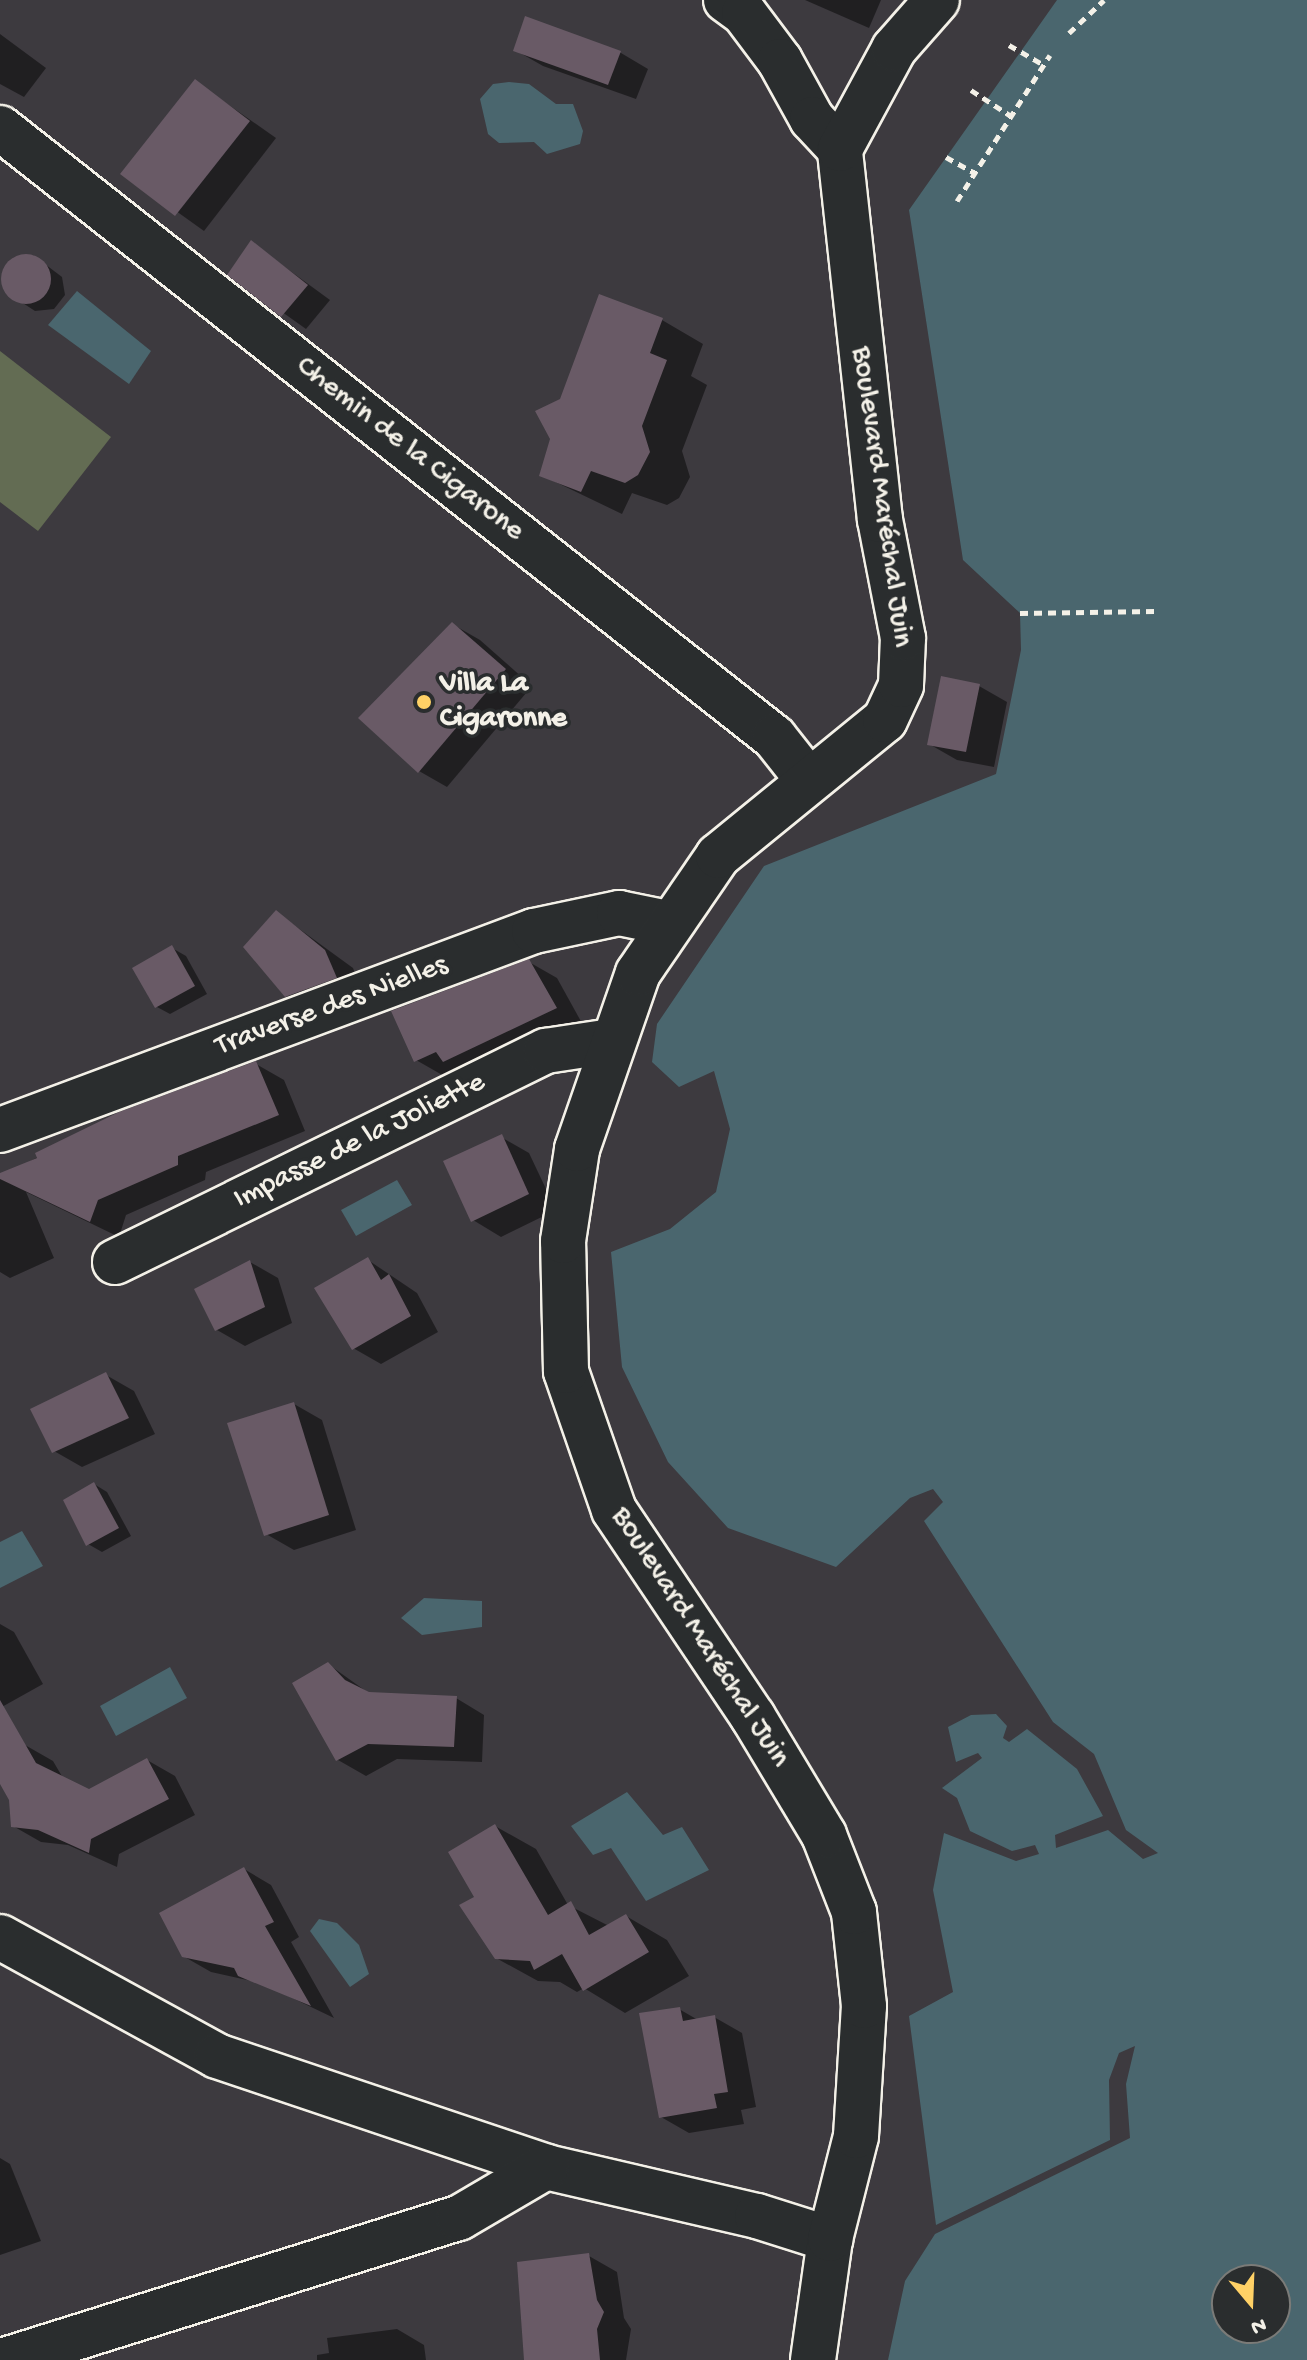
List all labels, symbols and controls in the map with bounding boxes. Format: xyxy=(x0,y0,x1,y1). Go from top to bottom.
street label: Boulevard Maréchal Juin xyxy=(841,344,919,650)
street label: Chemin de la Cigarone xyxy=(288,350,530,550)
place label: Villa La Cigaronne xyxy=(440,667,567,738)
marker: Villa La Cigaronne xyxy=(415,693,433,711)
street label: Traverse des Nielles xyxy=(211,948,453,1066)
street label: Impasse de la Joliette xyxy=(228,1066,492,1218)
street label: Boulevard Maréchal Juin xyxy=(601,1501,797,1775)
north arrow xyxy=(1211,2264,1291,2344)
text: N xyxy=(1247,2310,1269,2339)

